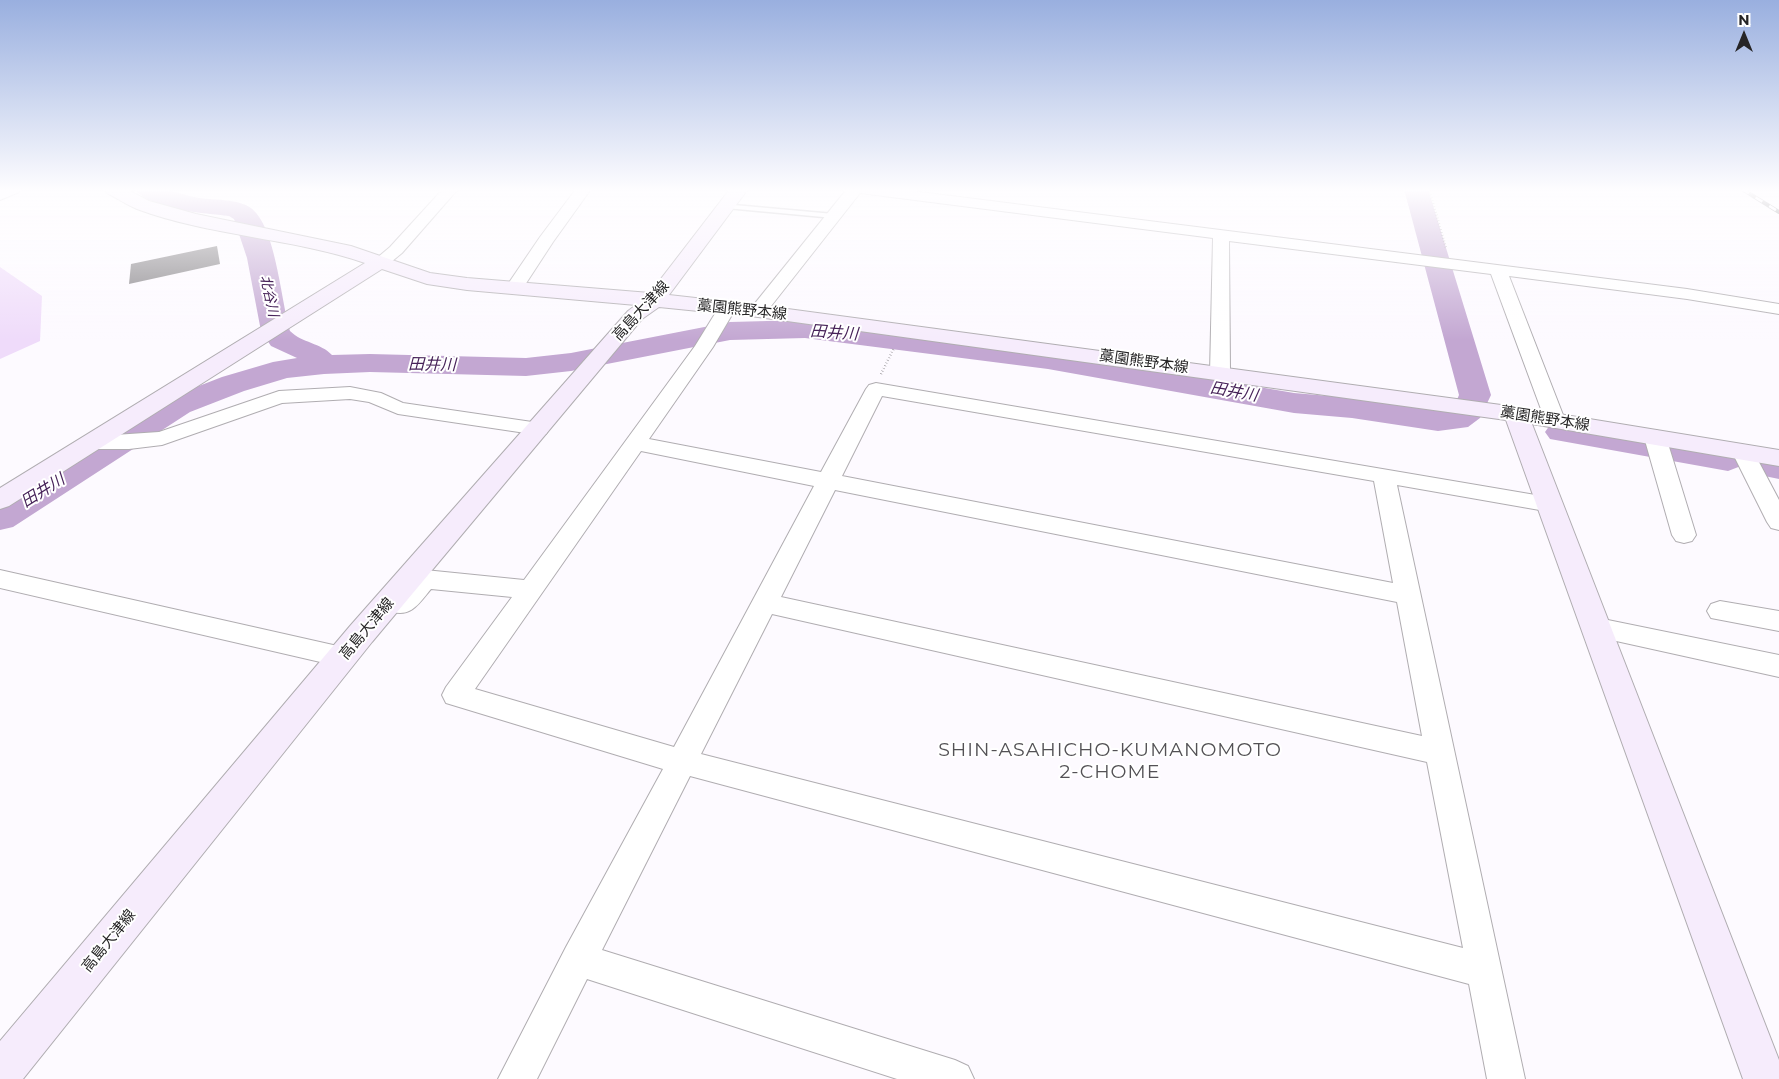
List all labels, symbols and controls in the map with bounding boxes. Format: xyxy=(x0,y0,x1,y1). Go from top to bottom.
north arrow xyxy=(1719,10,1769,60)
text: N xyxy=(1738,11,1750,29)
water label: 北谷川 xyxy=(256,274,282,318)
street label: 高島大津線 xyxy=(609,277,673,345)
street label: 藁園熊野本線 xyxy=(696,296,788,324)
water label: 田井川 xyxy=(809,322,859,344)
street label: 藁園熊野本線 xyxy=(1098,347,1190,377)
water label: 田井川 xyxy=(408,355,456,375)
water label: 田井川 xyxy=(1209,378,1259,406)
street label: 藁園熊野本線 xyxy=(1499,403,1591,435)
water label: 田井川 xyxy=(18,470,68,512)
street label: 高島大津線 xyxy=(336,594,398,664)
district label: SHIN-ASAHICHO-KUMANOMOTO 2-CHOME xyxy=(935,739,1285,783)
street label: 高島大津線 xyxy=(78,906,140,976)

